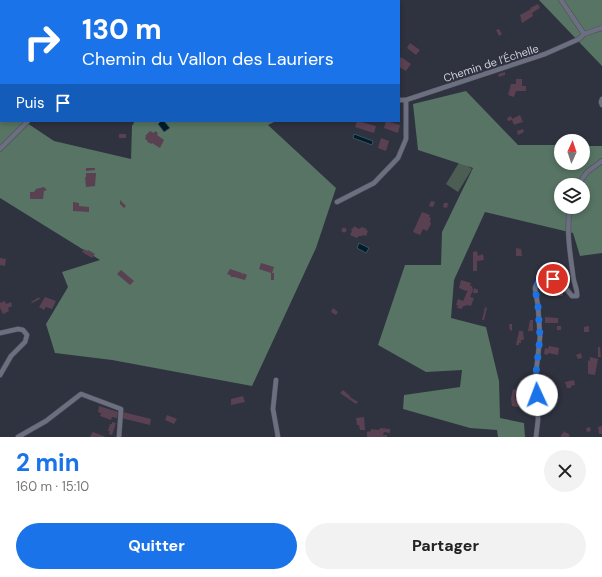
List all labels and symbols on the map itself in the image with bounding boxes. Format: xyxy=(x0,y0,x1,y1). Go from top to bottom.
street label: Chemin de l’Échelle xyxy=(442,41,540,85)
north arrow xyxy=(554,134,590,170)
pin xyxy=(536,262,570,296)
position arrow xyxy=(516,374,558,416)

